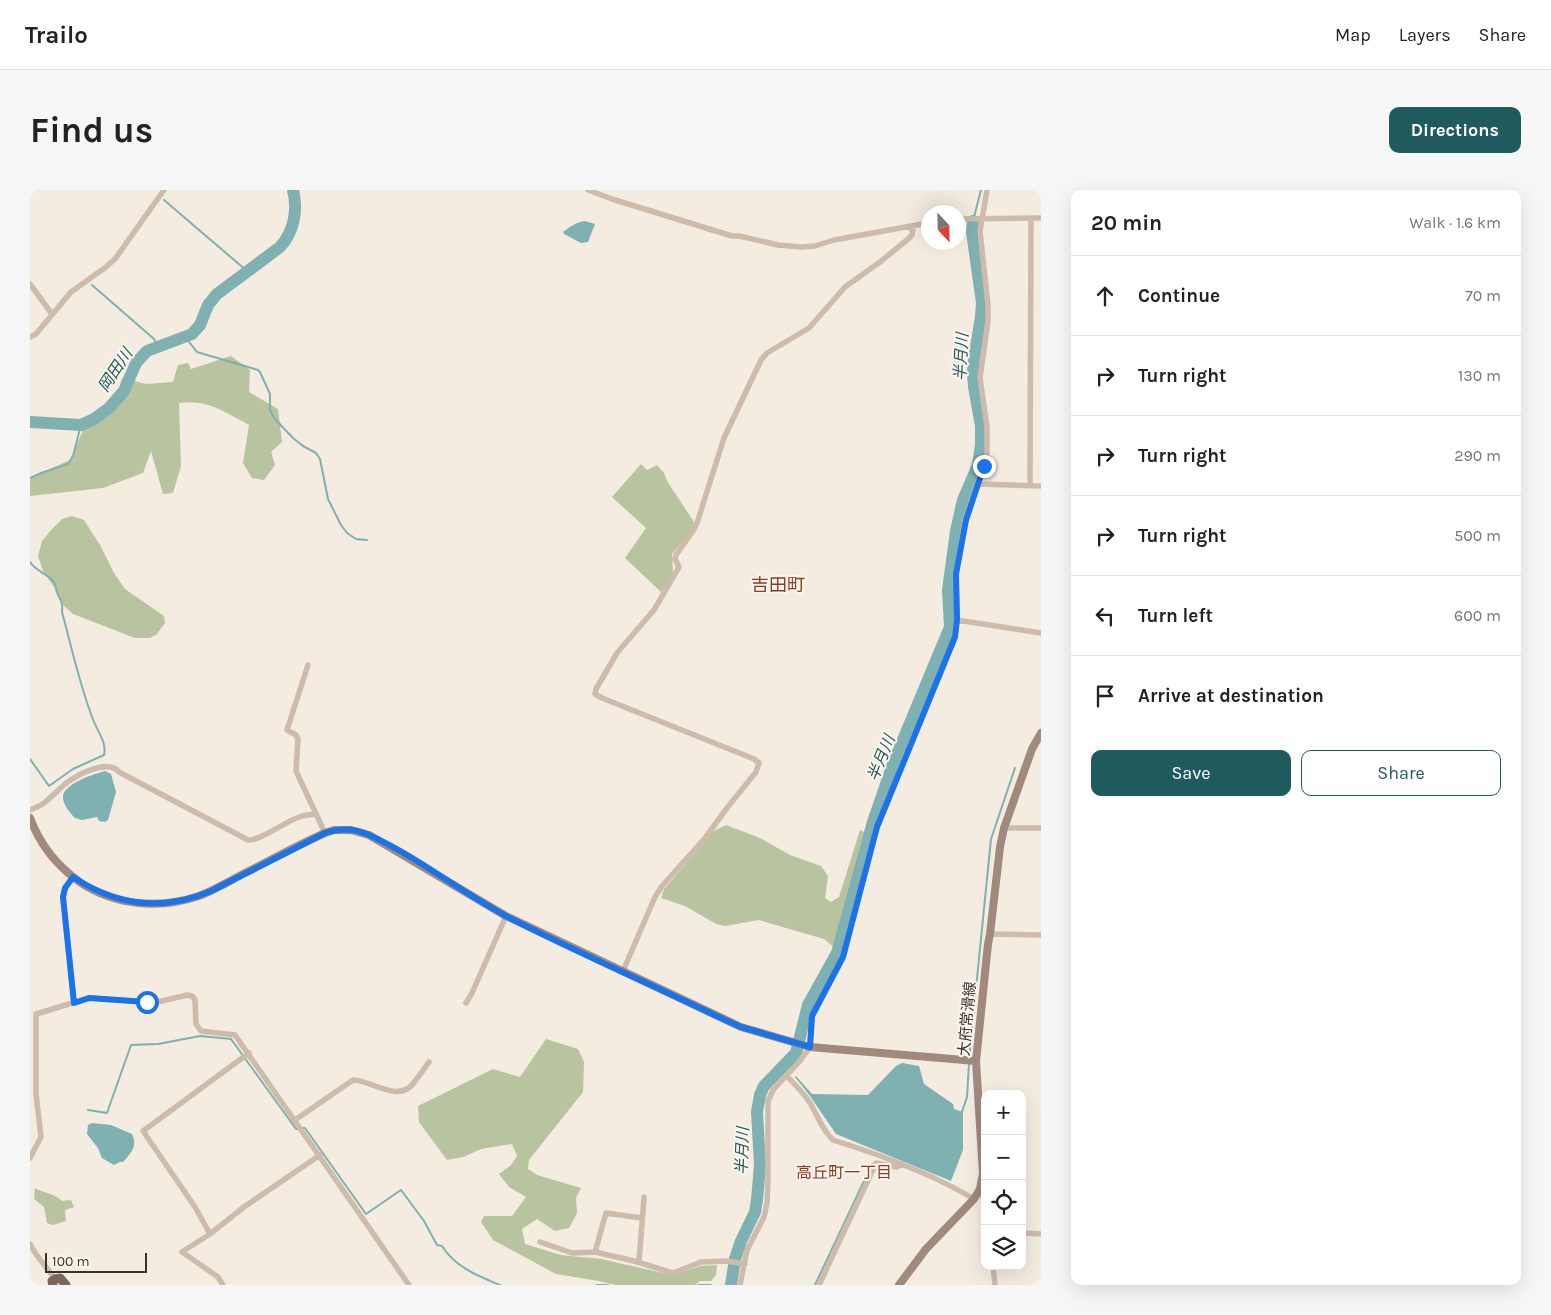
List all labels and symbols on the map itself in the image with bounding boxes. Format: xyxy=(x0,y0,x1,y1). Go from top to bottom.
north arrow xyxy=(921,205,966,250)
water label: 半月川 xyxy=(950,331,972,381)
water label: 岡田川 xyxy=(94,343,137,395)
route end xyxy=(973,455,996,478)
district label: 吉田町 xyxy=(751,574,805,596)
water label: 半月川 xyxy=(863,730,900,784)
street label: 大府常滑線 xyxy=(955,981,979,1057)
route start xyxy=(136,991,159,1014)
water label: 半月川 xyxy=(732,1125,752,1175)
district label: 高丘町一丁目 xyxy=(796,1163,892,1182)
scale bar xyxy=(45,1250,148,1273)

